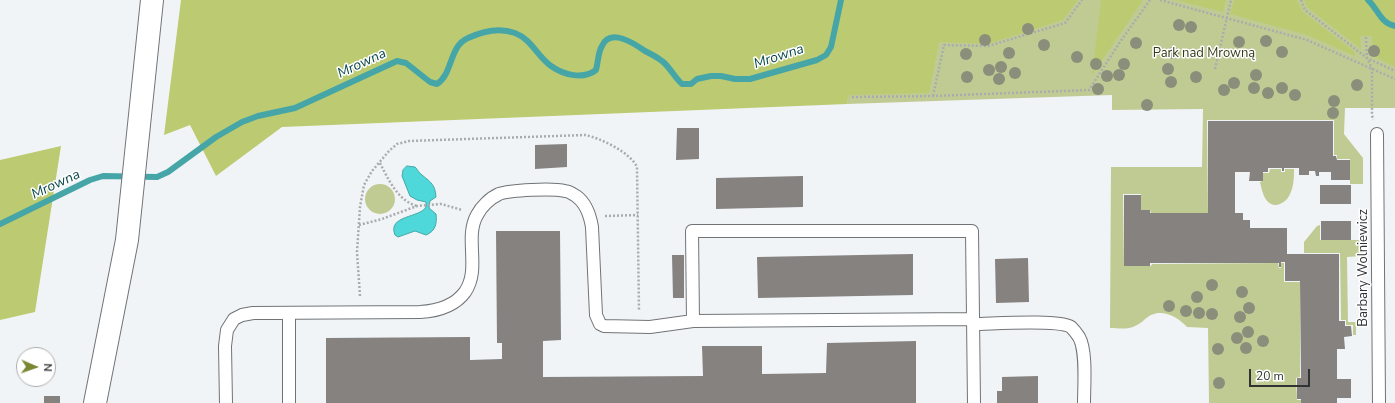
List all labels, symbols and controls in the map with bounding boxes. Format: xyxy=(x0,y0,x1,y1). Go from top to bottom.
water label: Mrowna xyxy=(752,41,806,73)
water label: Mrowna xyxy=(335,45,389,83)
park label: Park nad Mrowną xyxy=(1153,46,1255,62)
water label: Mrowna xyxy=(29,166,83,204)
street label: Barbary Wolniewicz xyxy=(1356,209,1372,327)
north arrow xyxy=(16,347,56,387)
scale bar xyxy=(1251,361,1312,387)
text: N xyxy=(40,363,55,372)
text: 20 m xyxy=(1256,368,1284,384)

